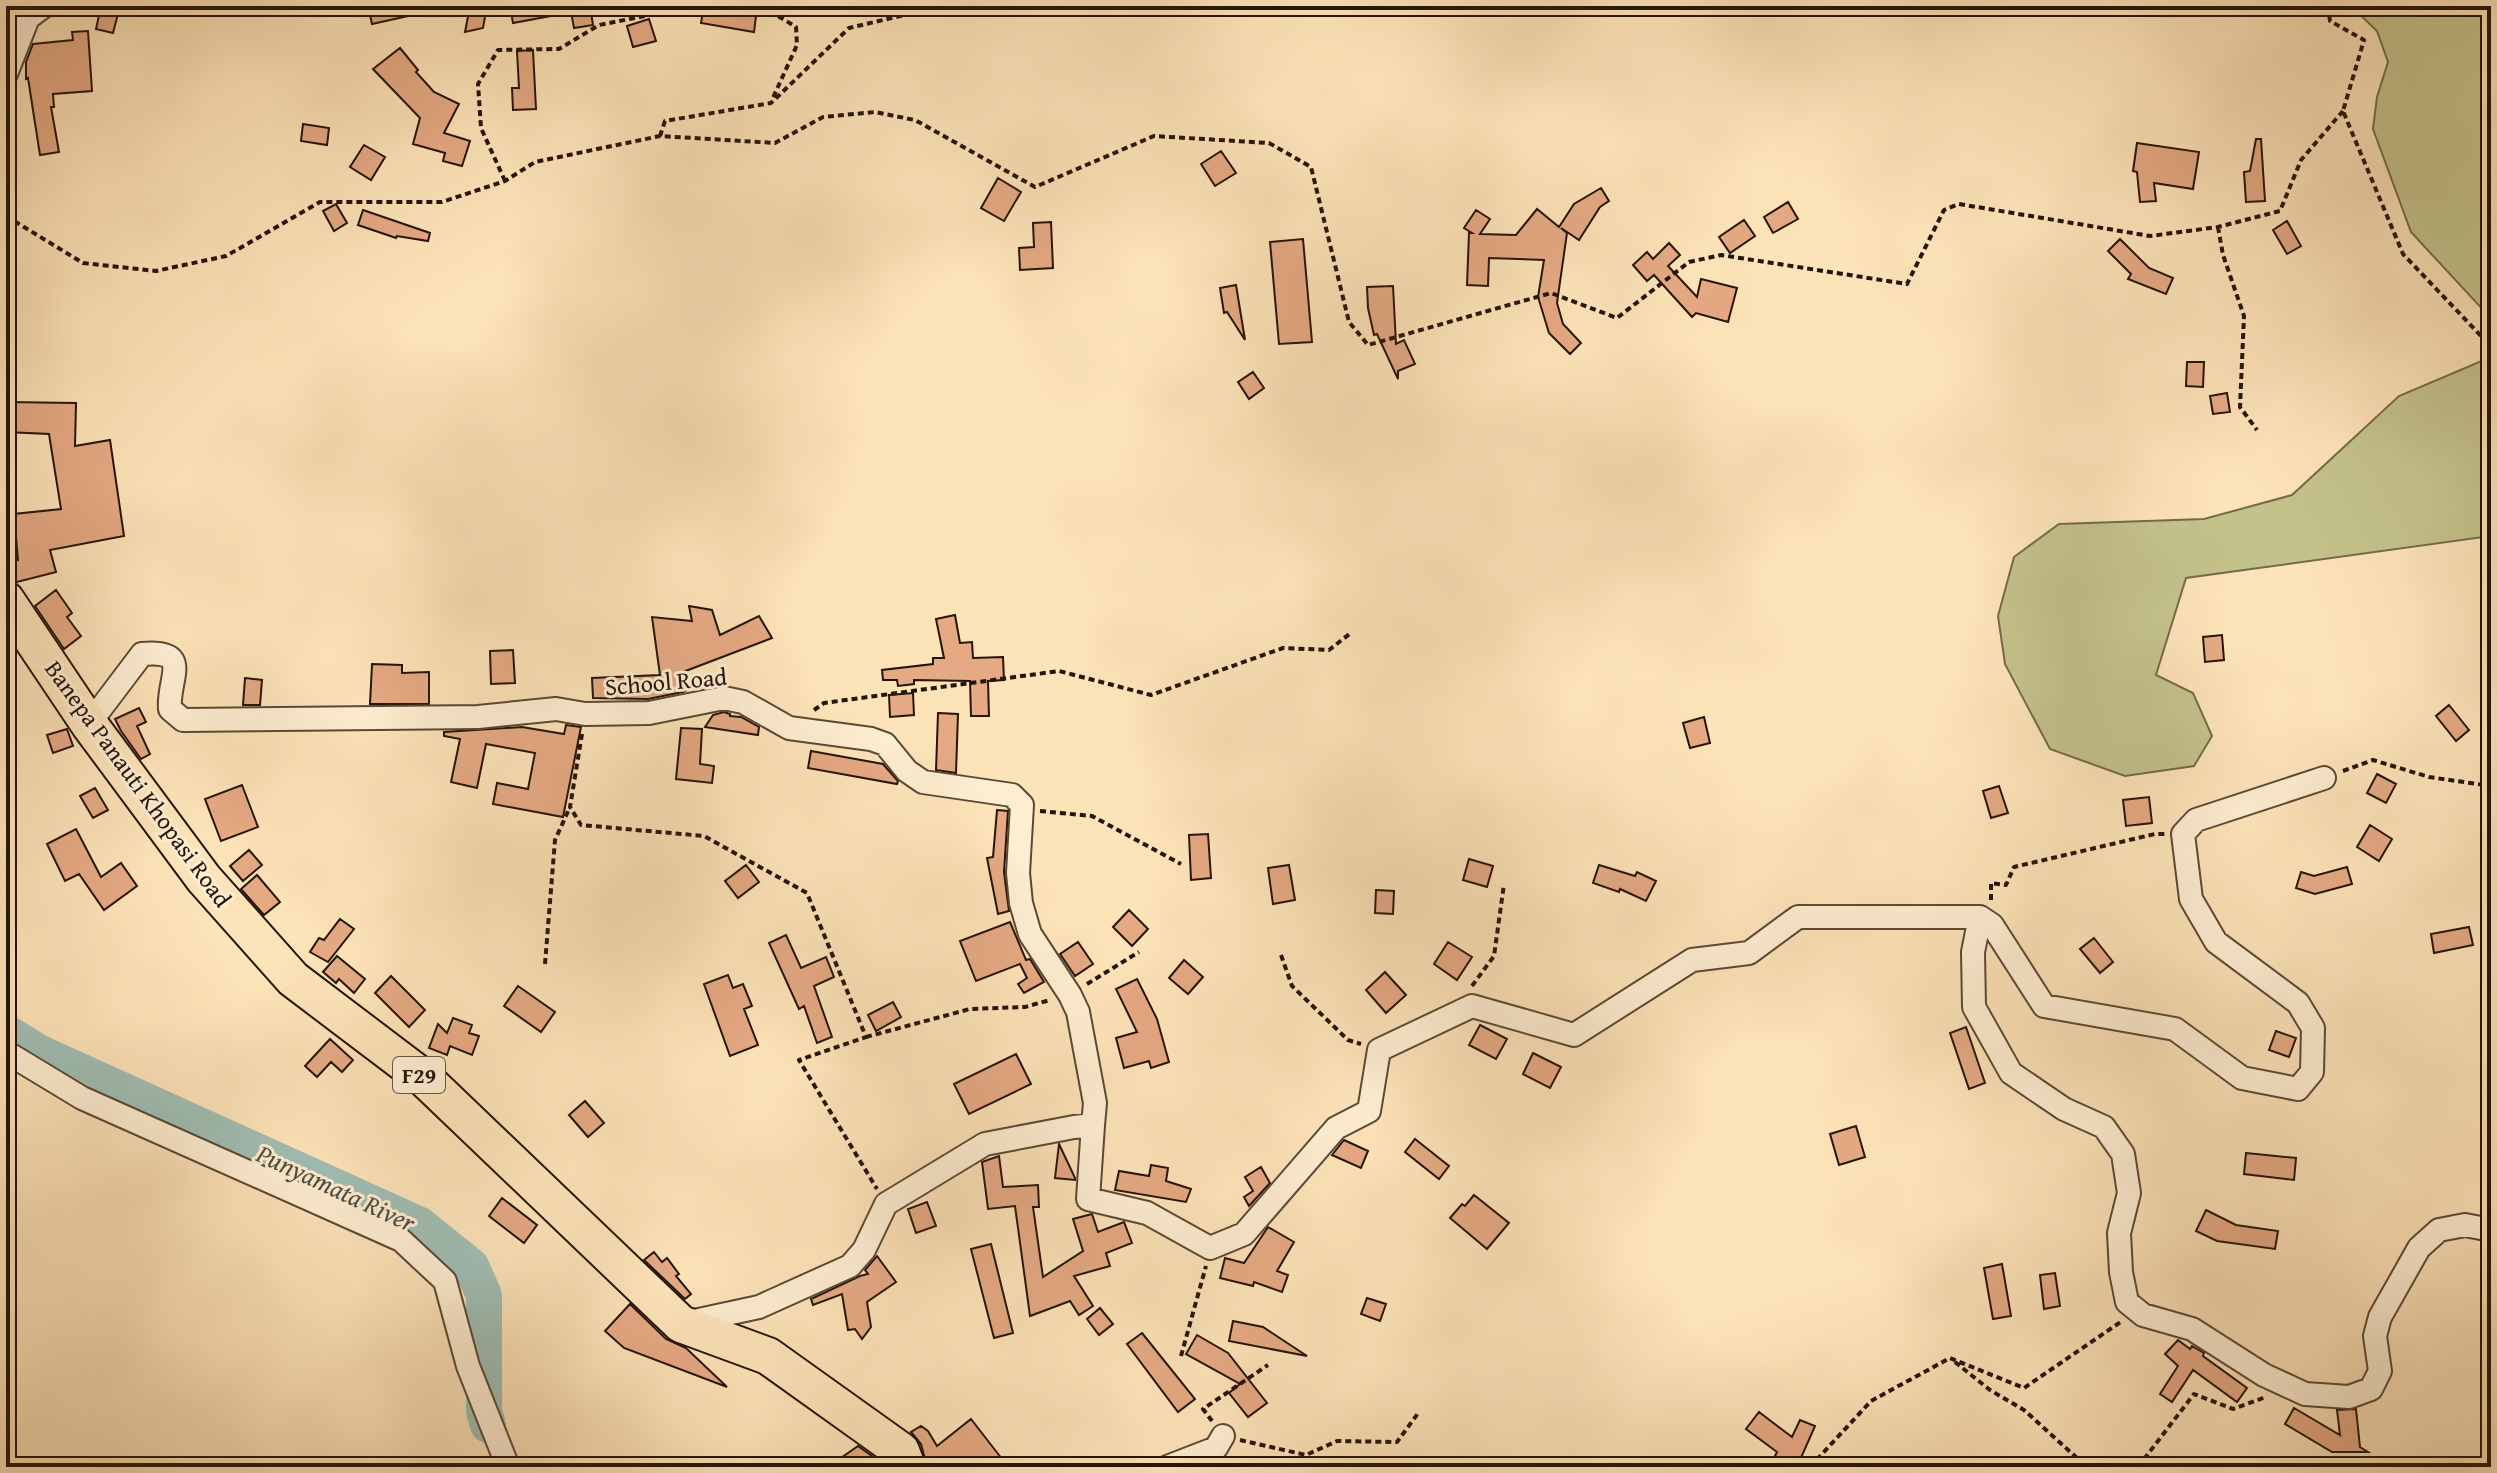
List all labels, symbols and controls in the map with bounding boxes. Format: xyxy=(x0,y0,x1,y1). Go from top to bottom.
street label: Banepa Panauti Khopasi Road xyxy=(37,653,240,915)
street label: School Road xyxy=(604,659,729,704)
road number: F29 xyxy=(393,1057,445,1093)
water label: Punyamata River xyxy=(249,1133,423,1242)

